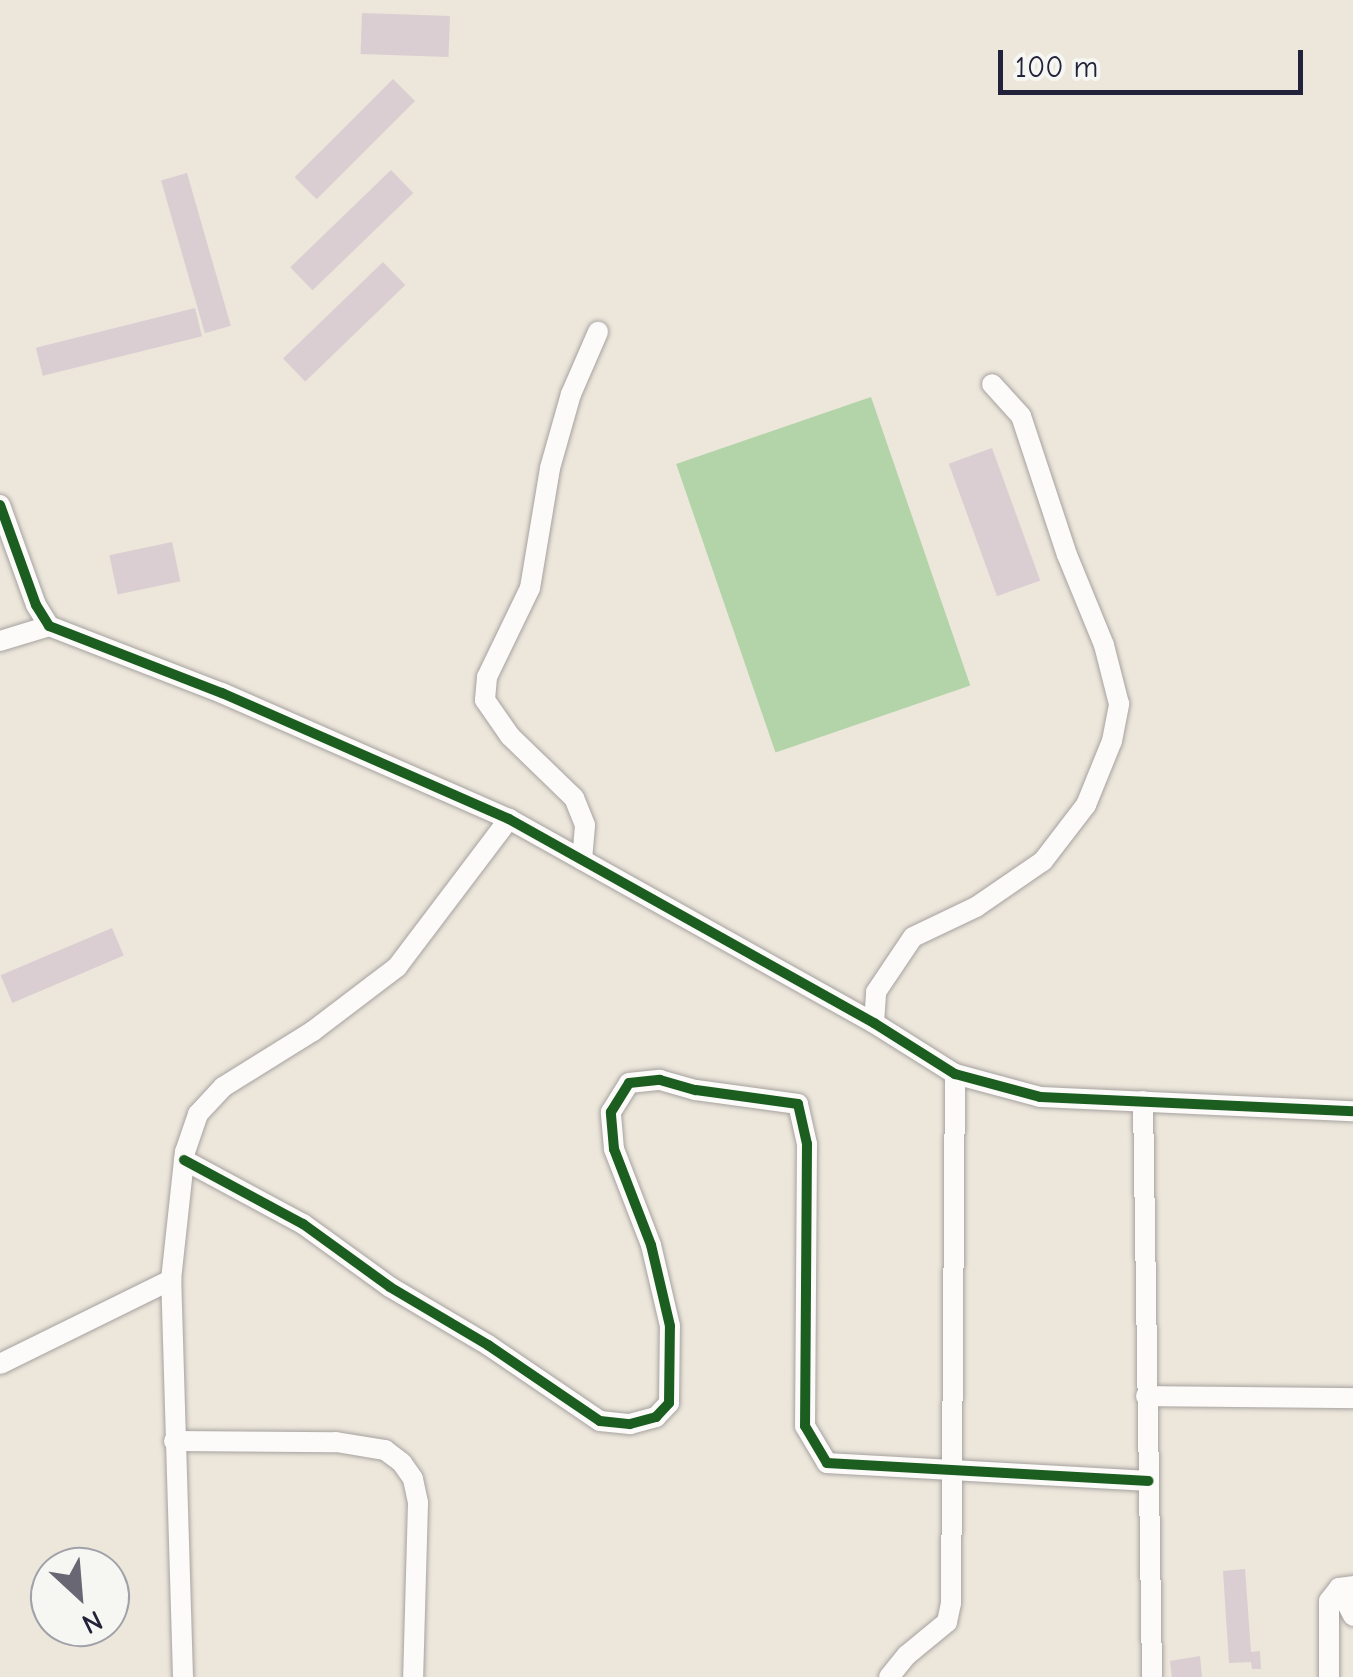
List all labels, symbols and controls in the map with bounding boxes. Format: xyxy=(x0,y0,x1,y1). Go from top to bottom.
scale bar xyxy=(1003,30,1308,92)
text: 100 m xyxy=(1015,50,1098,85)
north arrow xyxy=(30,1547,130,1647)
text: N xyxy=(77,1604,108,1641)

